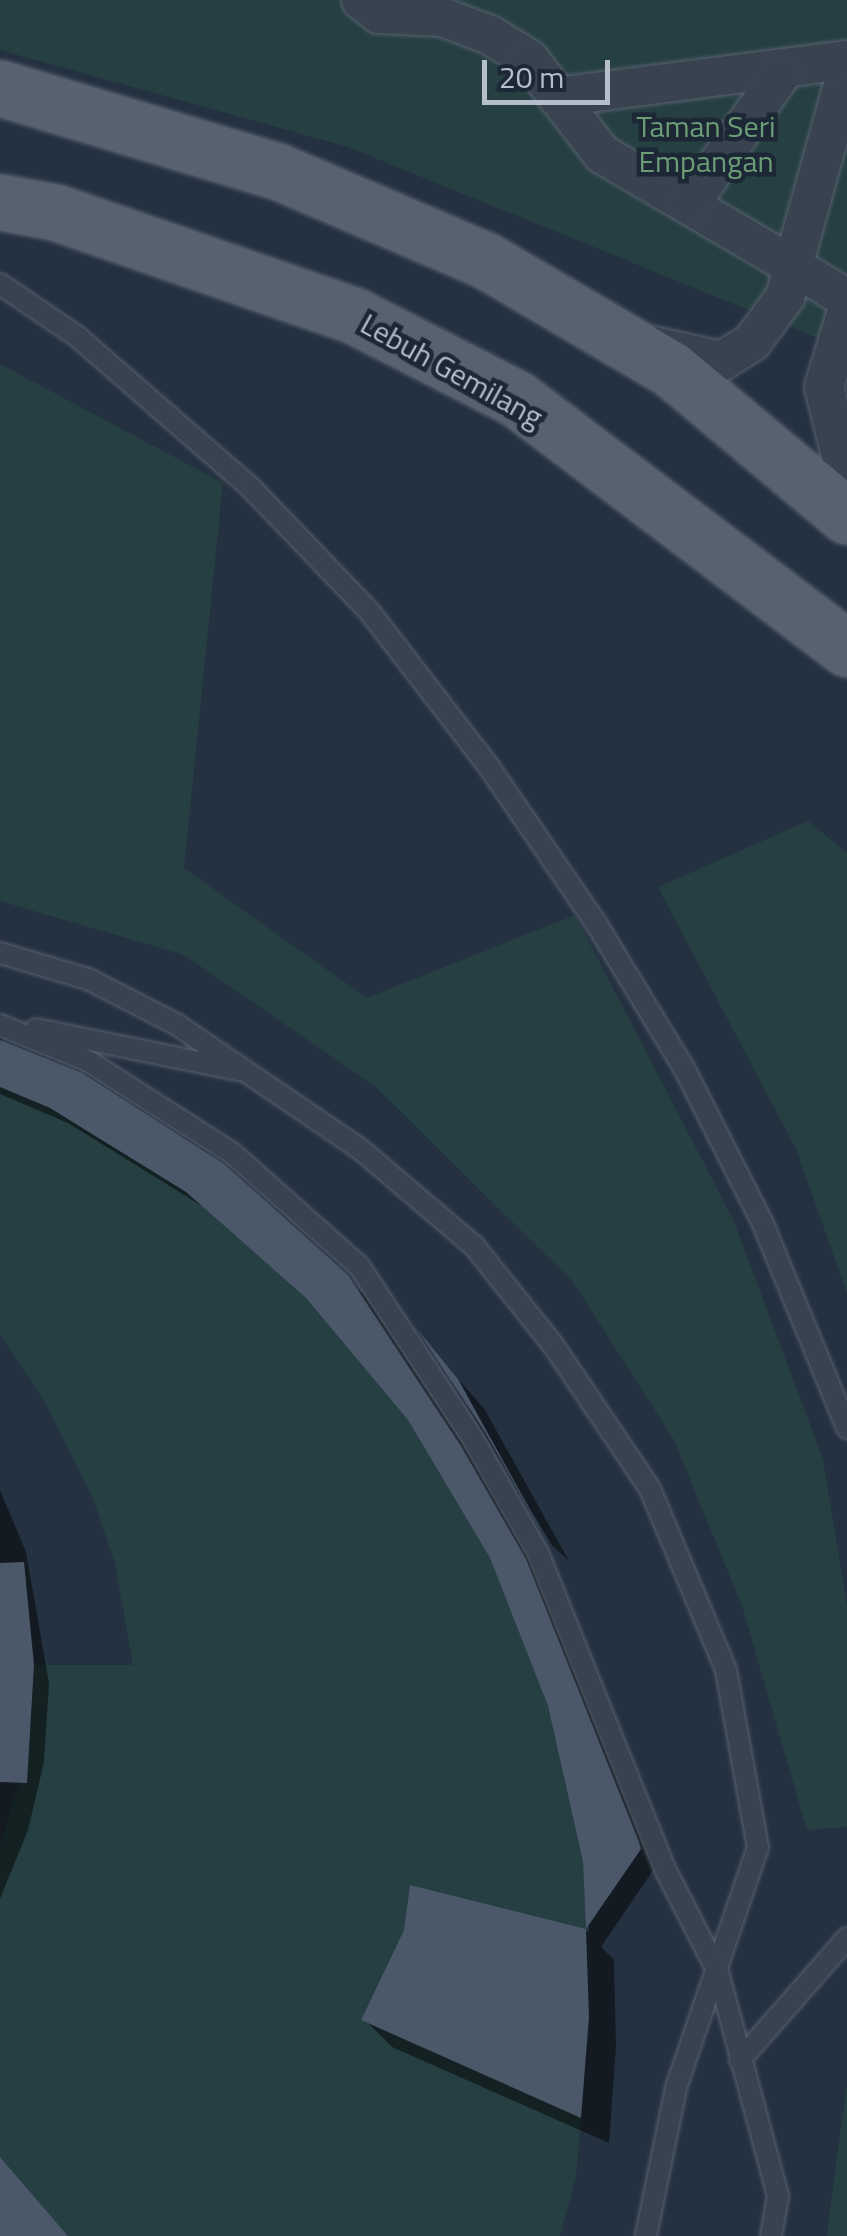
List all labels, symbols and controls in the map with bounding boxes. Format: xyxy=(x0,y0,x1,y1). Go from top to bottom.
scale bar xyxy=(487,40,614,102)
text: 20 m xyxy=(499,54,564,100)
park label: Taman Seri Empangan xyxy=(636,108,776,178)
street label: Lebuh Gemilang xyxy=(355,305,549,435)

